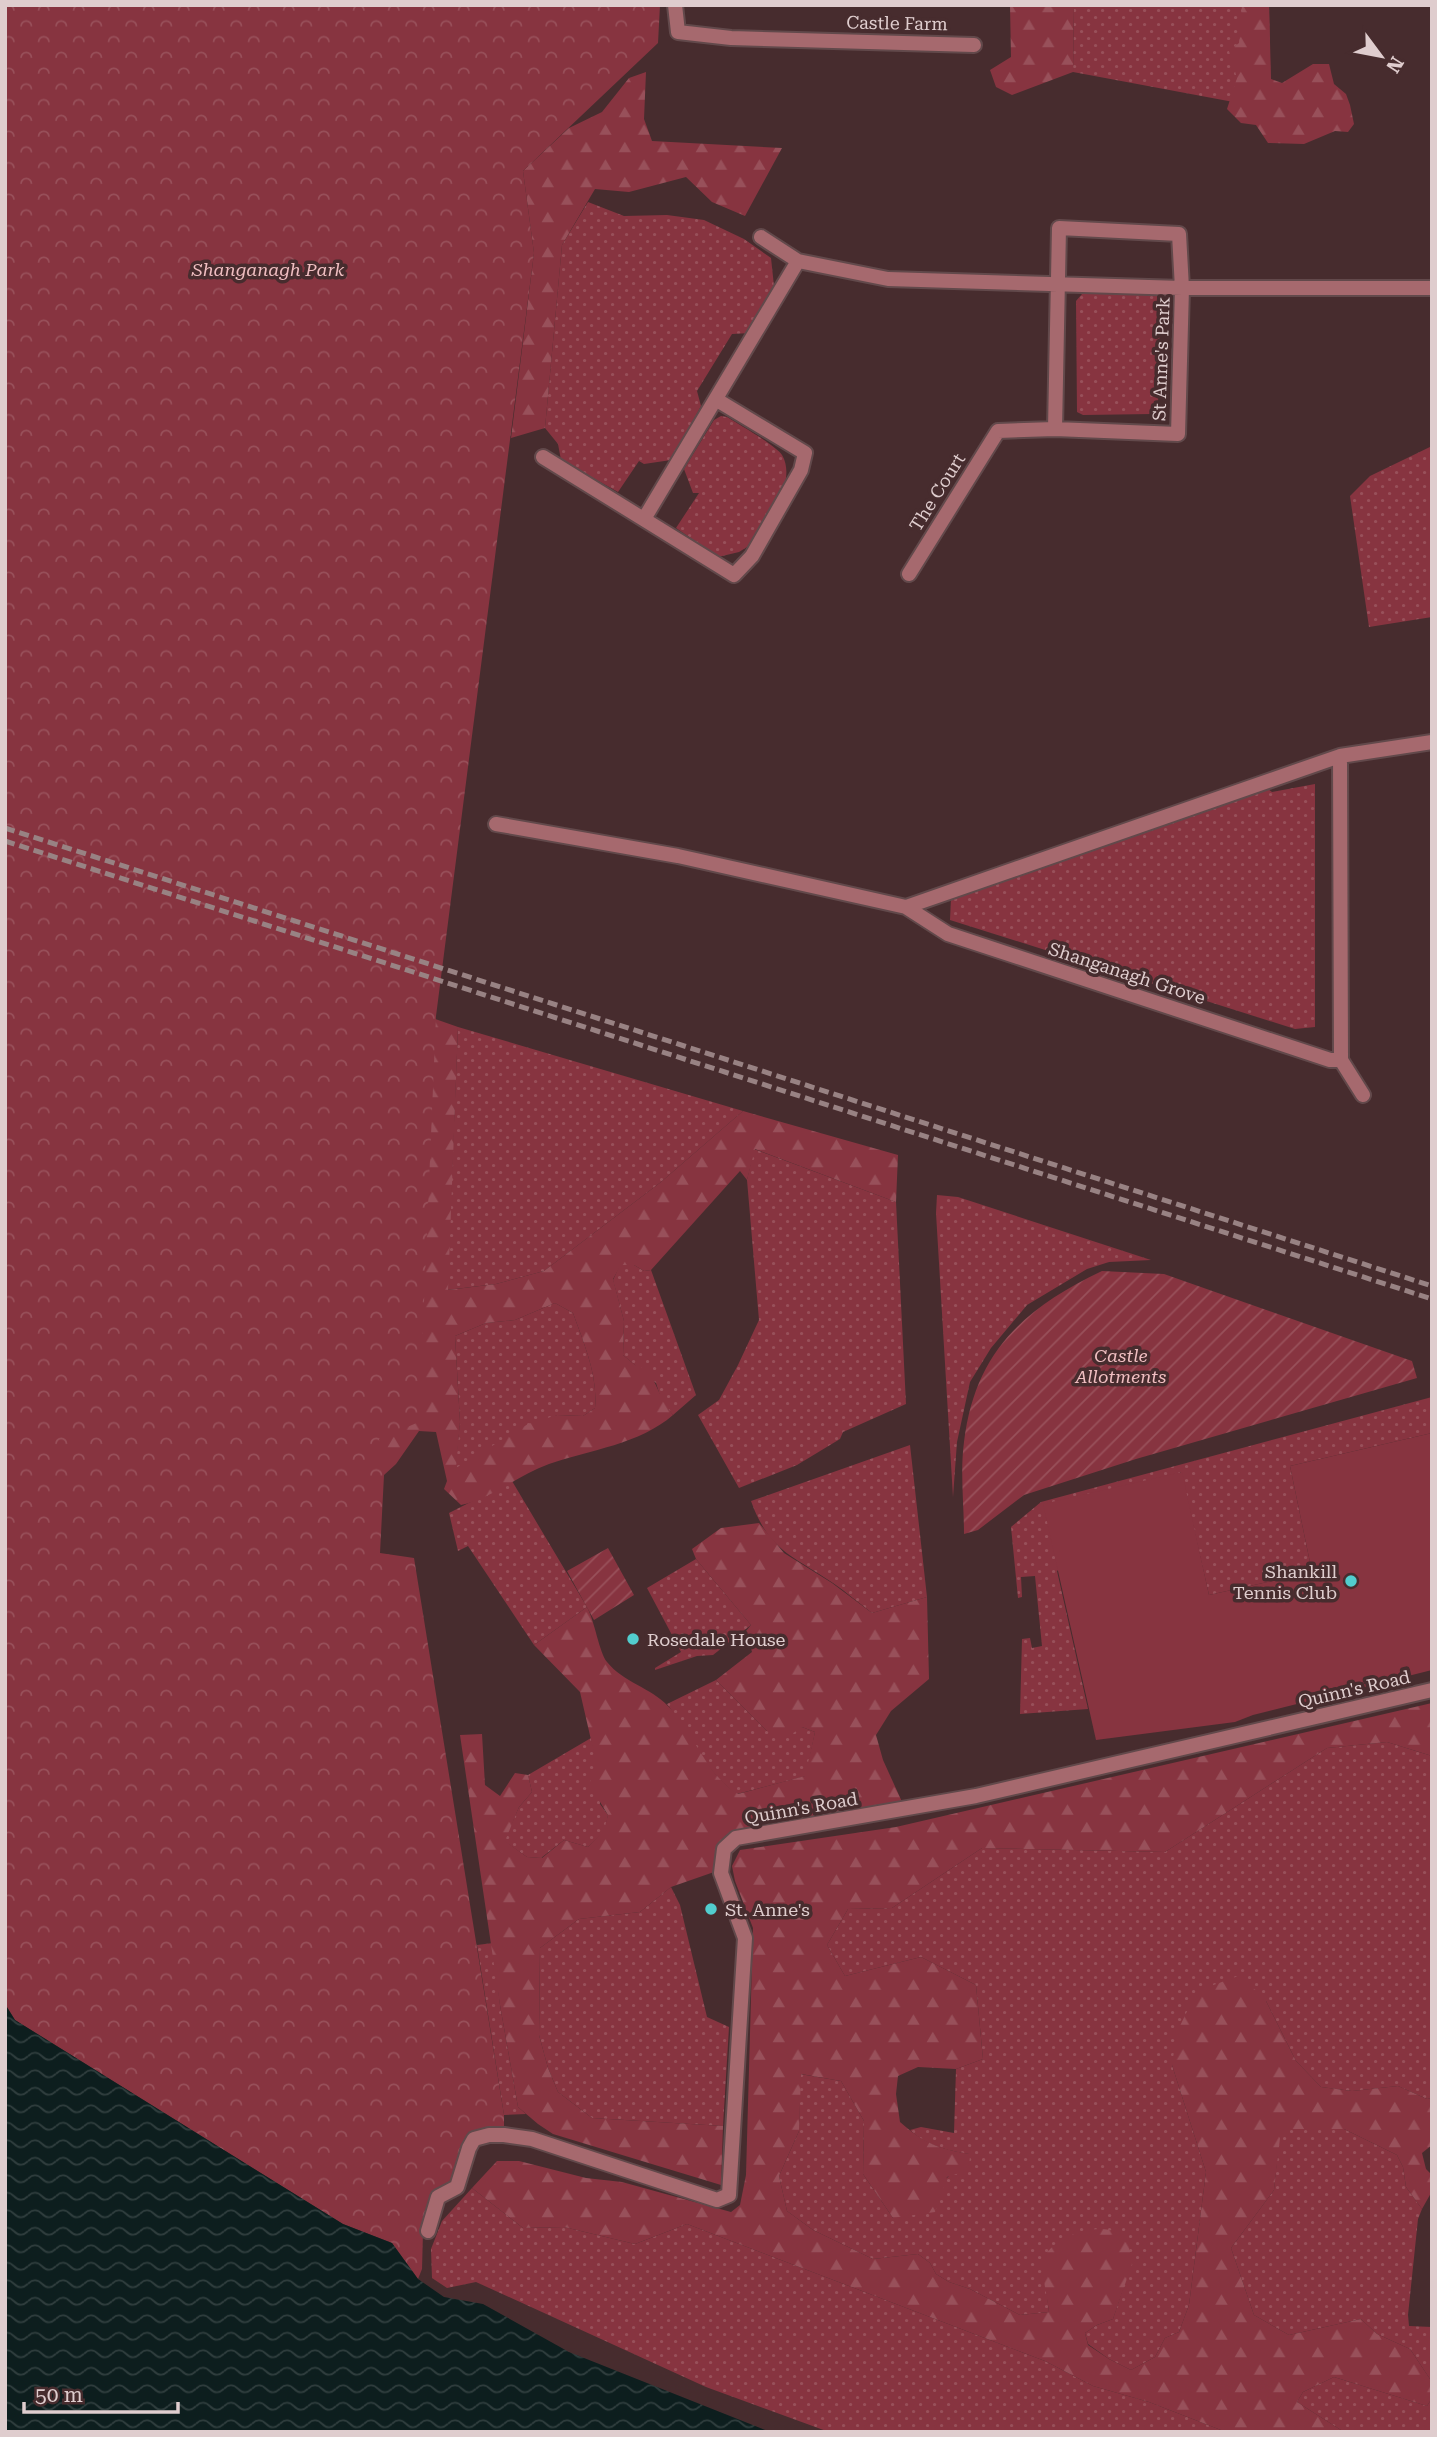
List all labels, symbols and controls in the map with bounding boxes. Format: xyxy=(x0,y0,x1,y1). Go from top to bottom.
street label: Castle Farm xyxy=(846,12,948,34)
north arrow xyxy=(1346,21,1416,91)
text: N xyxy=(1381,52,1409,77)
park label: Shanganagh Park xyxy=(191,259,345,280)
street label: St Anne's Park xyxy=(1148,297,1174,421)
street label: The Court xyxy=(905,449,969,535)
street label: Shanganagh Grove xyxy=(1046,938,1208,1008)
park label: Castle Allotments xyxy=(1075,1345,1166,1387)
place label: Shankill Tennis Club xyxy=(1233,1561,1337,1603)
marker: Shankill Tennis Club xyxy=(1343,1573,1359,1589)
place label: Rosedale House xyxy=(647,1629,786,1650)
marker: Rosedale House xyxy=(625,1631,641,1647)
street label: Quinn's Road xyxy=(1296,1666,1413,1712)
street label: Quinn's Road xyxy=(743,1788,860,1828)
place label: St. Anne's xyxy=(725,1899,810,1920)
marker: St. Anne's xyxy=(703,1901,719,1917)
scale bar xyxy=(24,2370,178,2414)
text: 50 m xyxy=(35,2383,83,2407)

